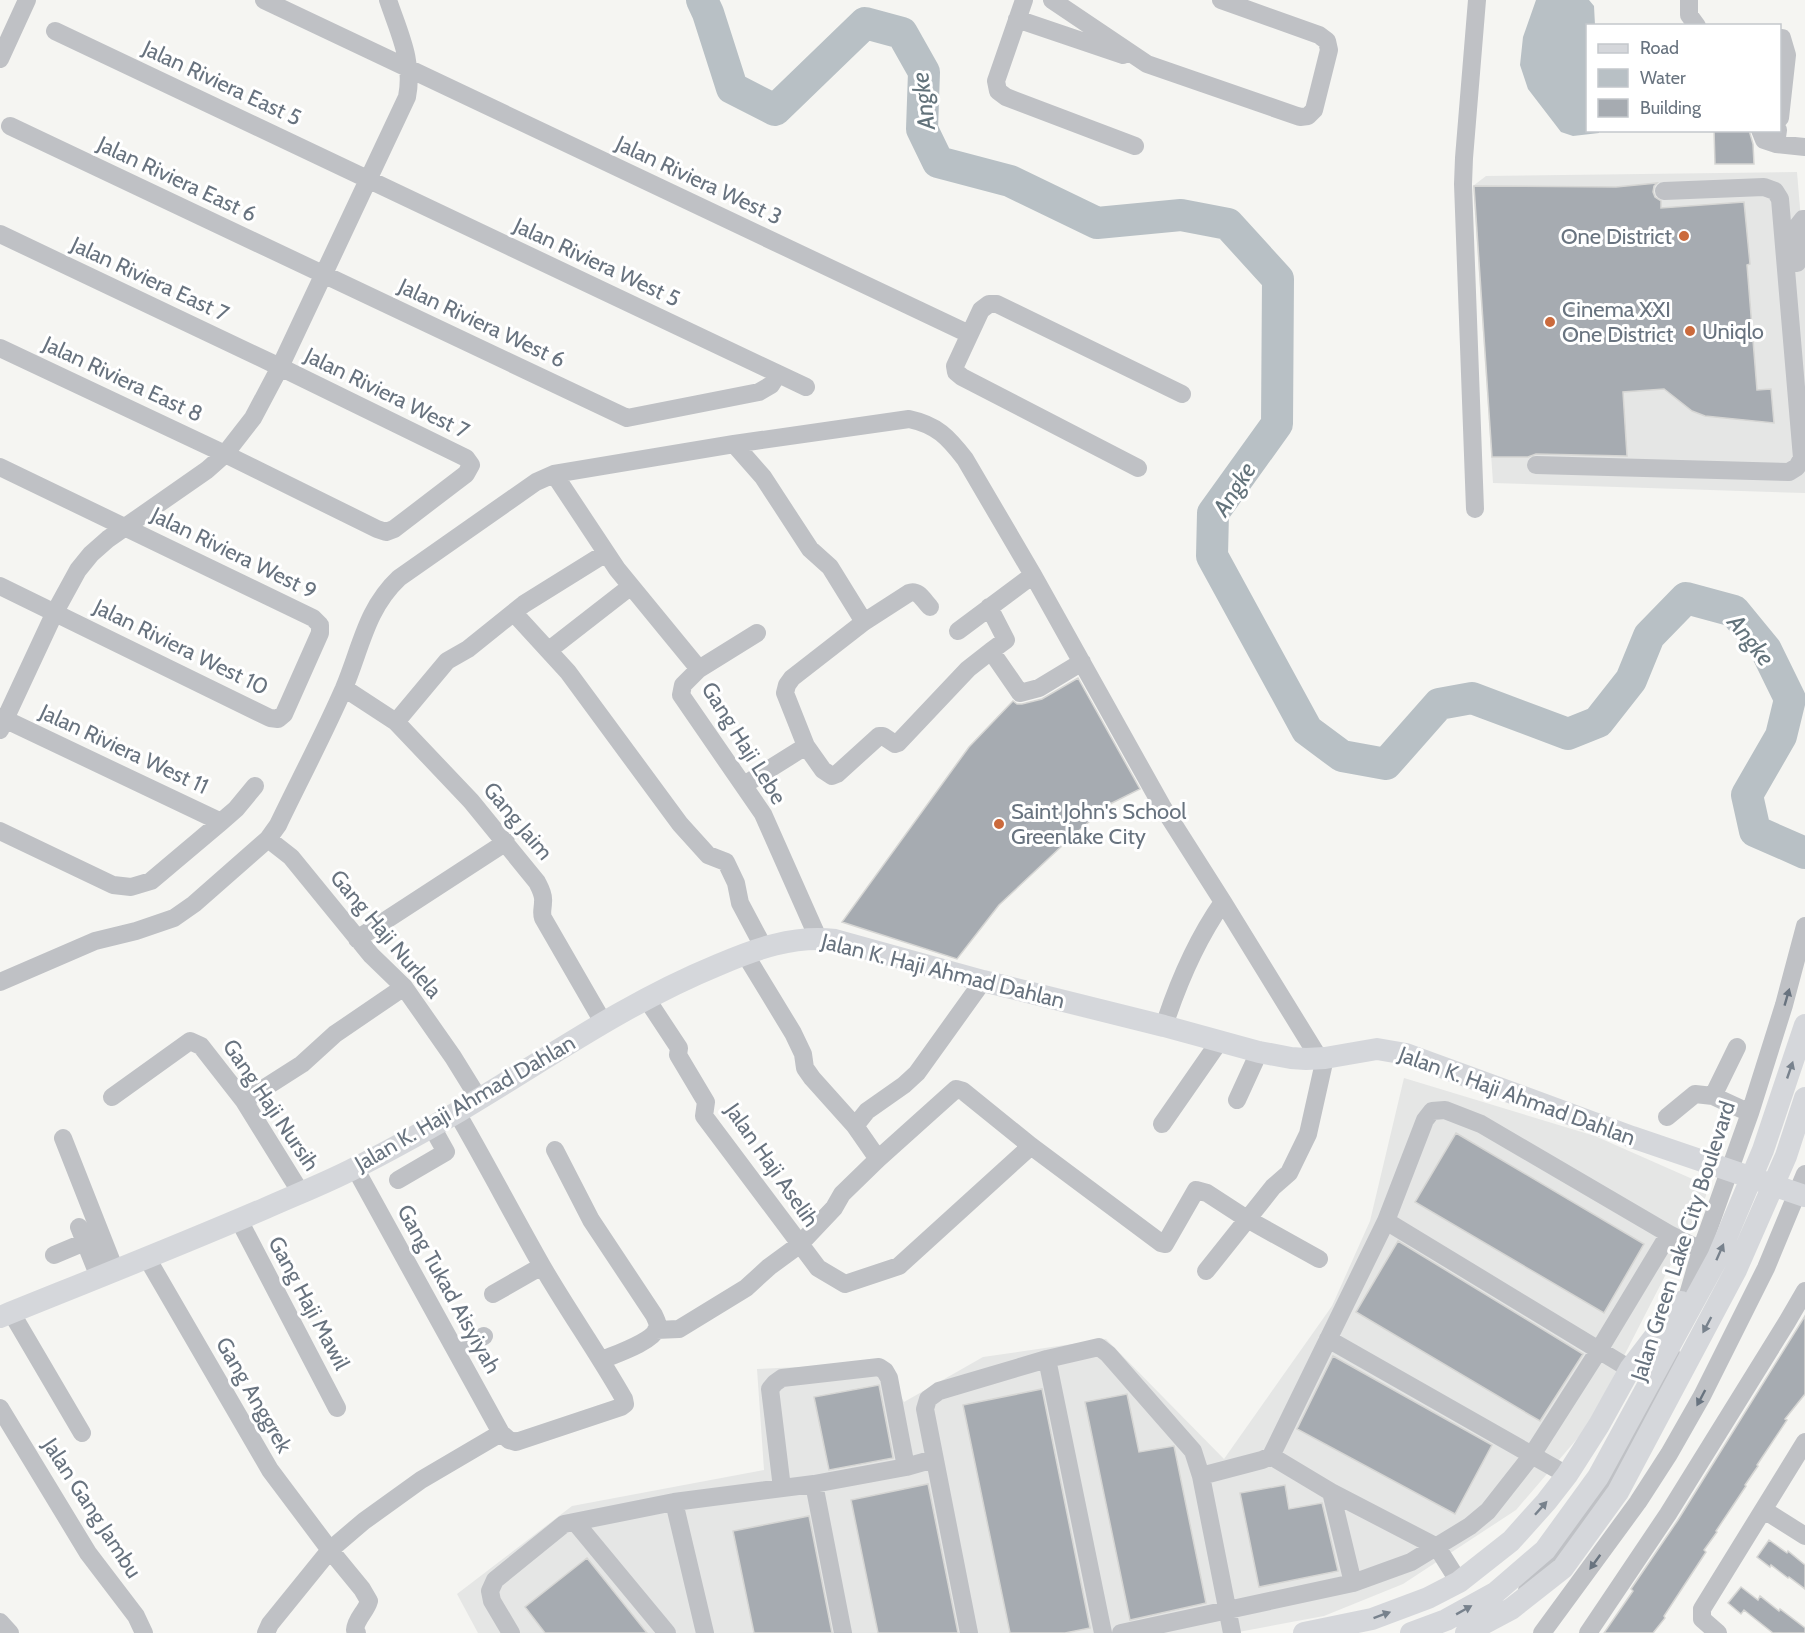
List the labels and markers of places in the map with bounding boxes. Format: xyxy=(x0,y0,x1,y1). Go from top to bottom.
place label: One District xyxy=(1561,223,1673,250)
marker: One District xyxy=(1677,229,1691,243)
place label: Cinema XXI One District xyxy=(1562,296,1674,348)
marker: Cinema XXI One District xyxy=(1543,315,1557,329)
place label: Uniqlo xyxy=(1702,318,1764,345)
marker: Uniqlo xyxy=(1683,324,1697,338)
place label: Saint John's School Greenlake City xyxy=(1011,798,1187,850)
marker: Saint John's School Greenlake City xyxy=(992,817,1006,831)

